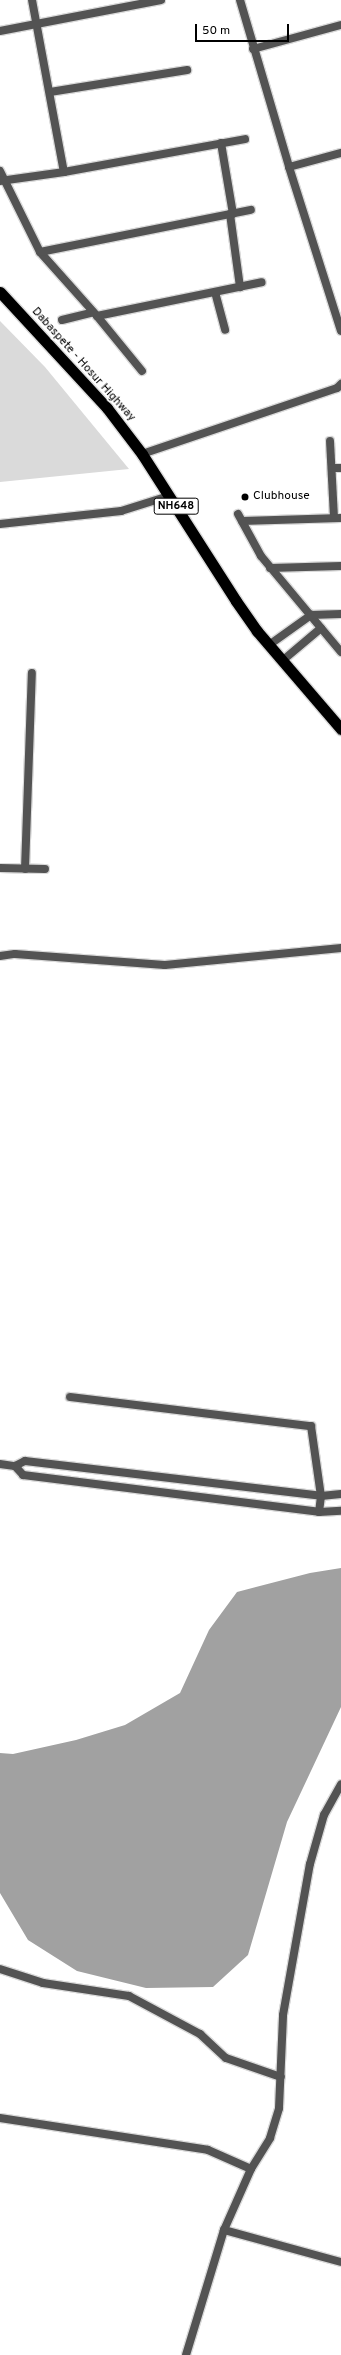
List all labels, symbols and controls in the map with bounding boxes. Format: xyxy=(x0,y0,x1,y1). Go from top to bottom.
scale bar xyxy=(197,16,291,42)
text: 50 m xyxy=(202,23,230,39)
street label: Dabaspete - Hosur Highway xyxy=(28,305,138,425)
place label: Clubhouse xyxy=(253,490,310,504)
marker: Clubhouse xyxy=(240,492,250,502)
road number: NH648 xyxy=(153,497,199,515)

